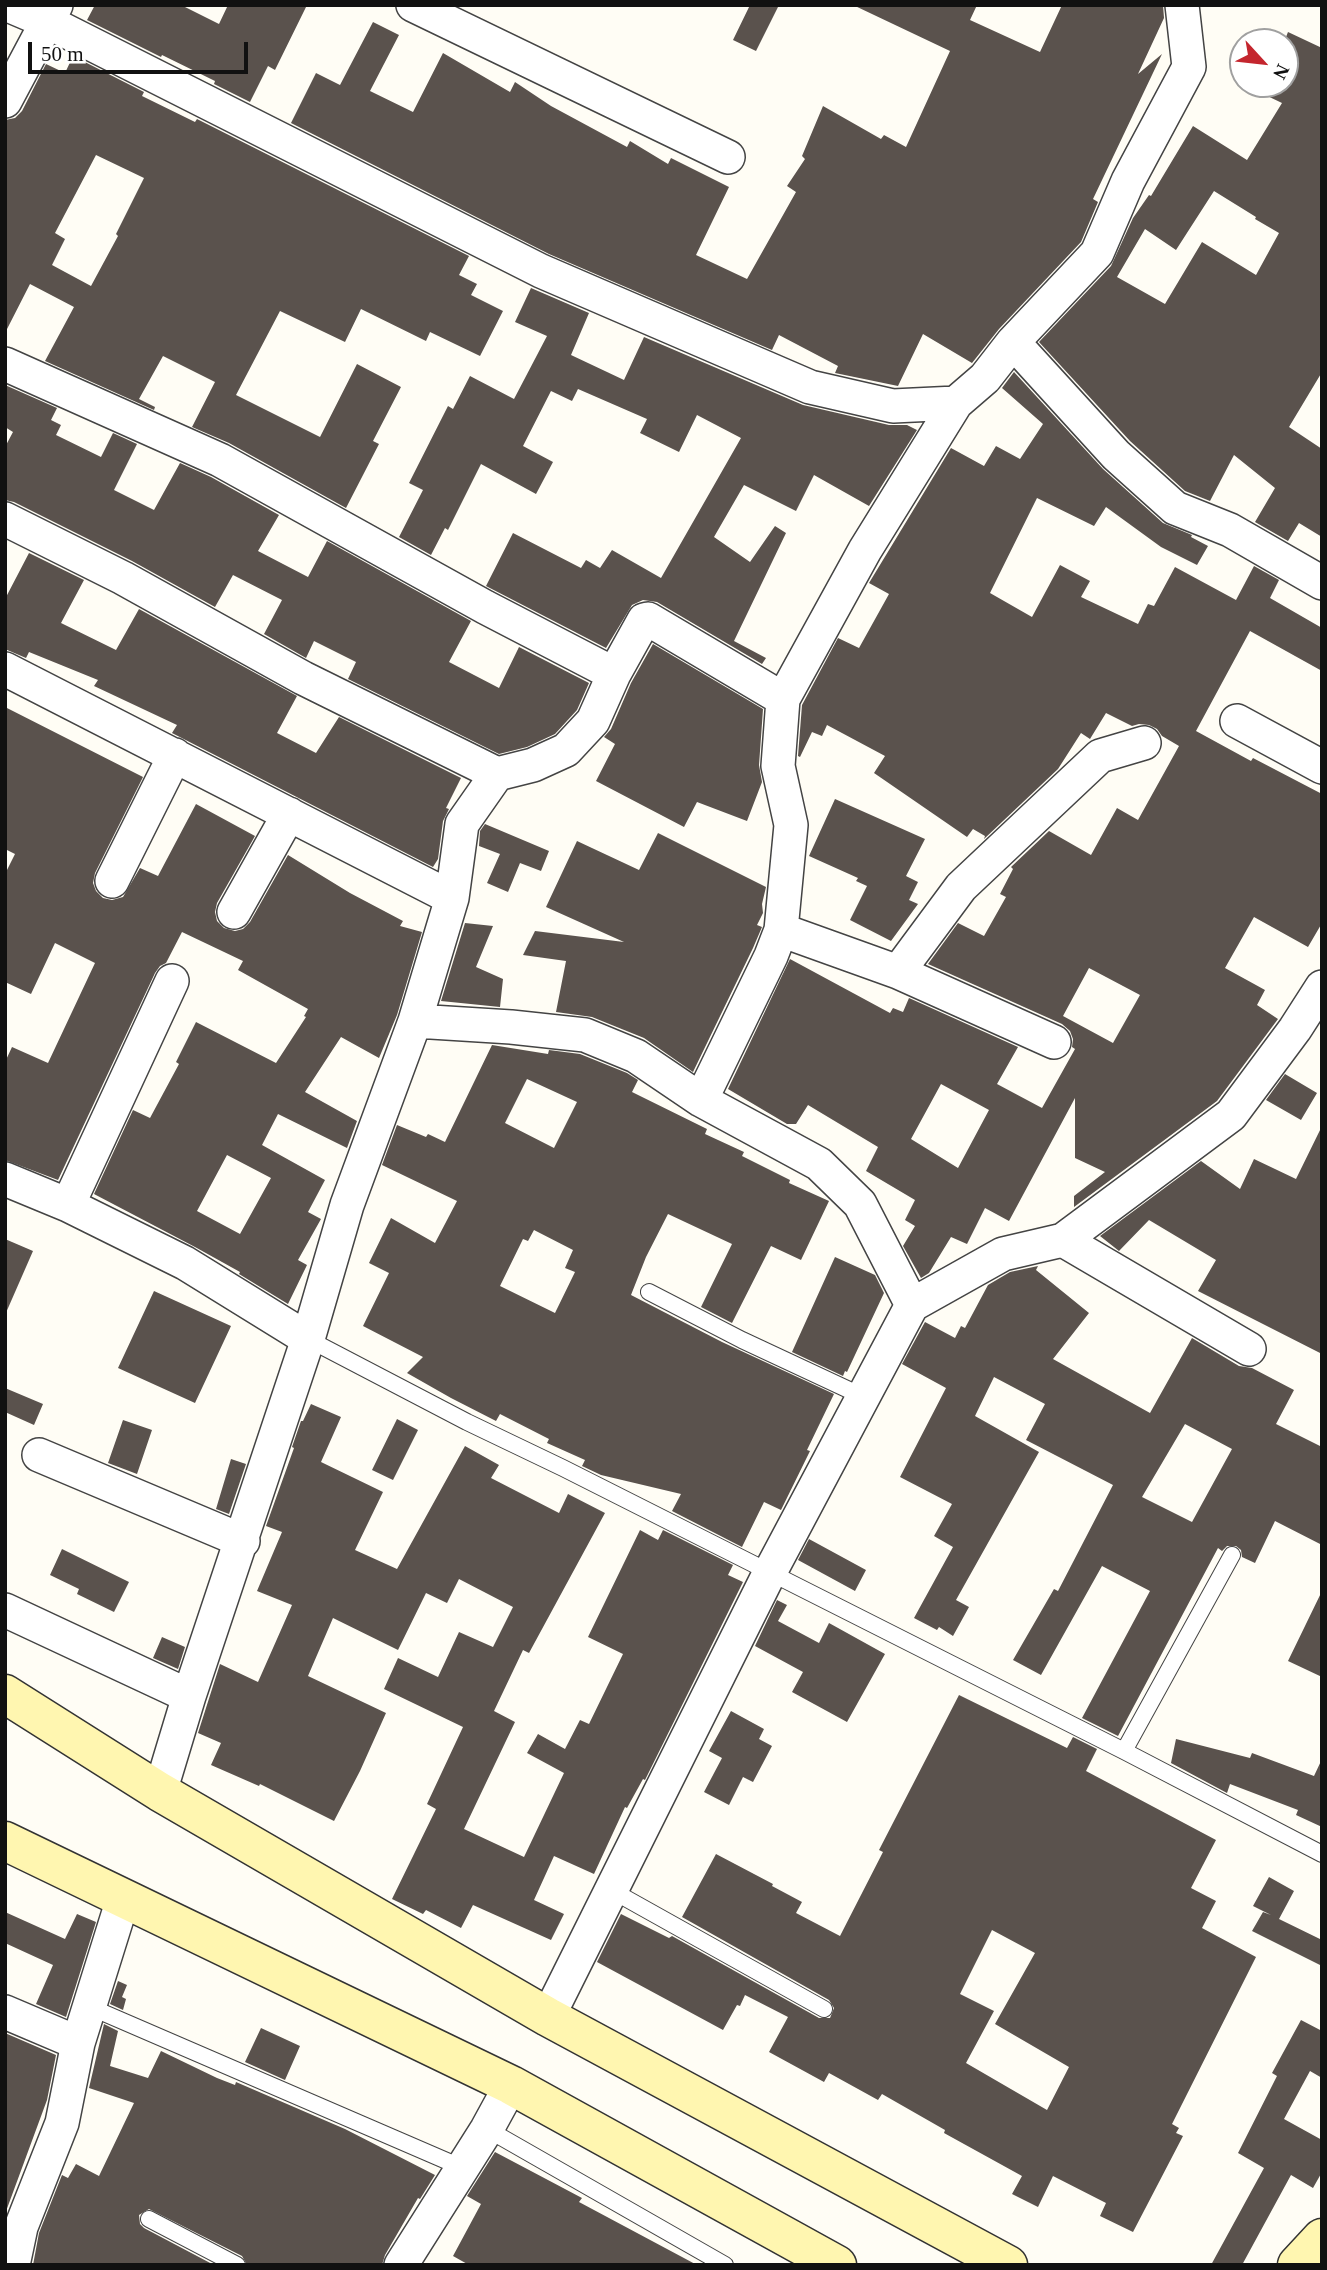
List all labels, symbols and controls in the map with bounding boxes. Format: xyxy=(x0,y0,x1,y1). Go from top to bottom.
scale bar xyxy=(32,28,252,72)
north arrow xyxy=(1229,28,1299,98)
text: 50 m xyxy=(41,42,84,66)
text: N xyxy=(1269,61,1294,83)

